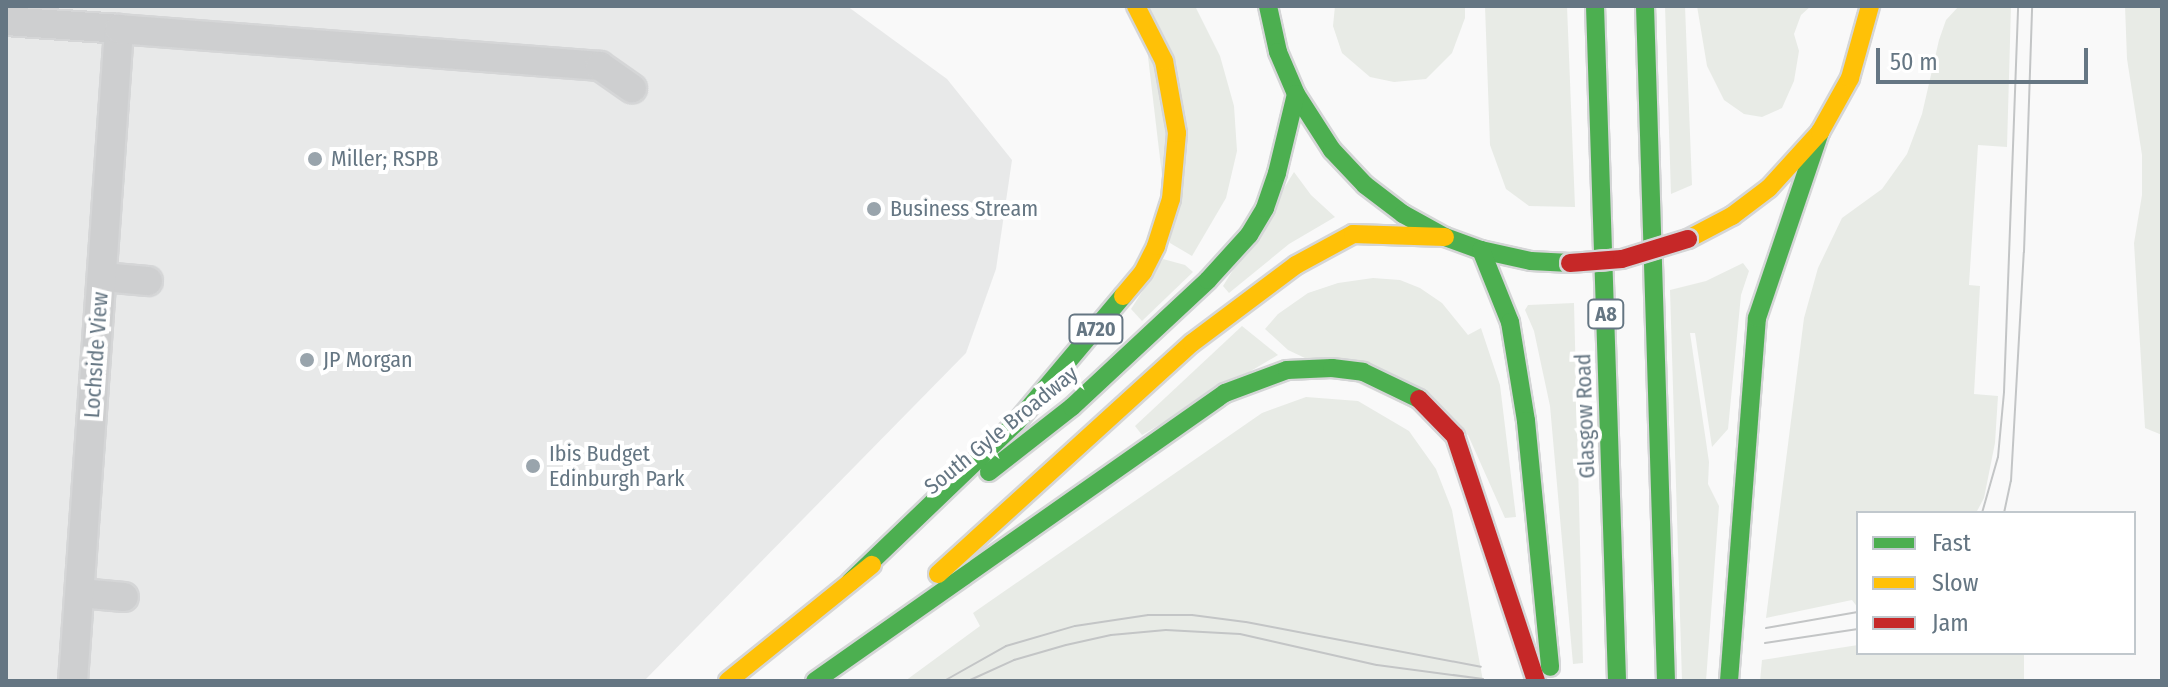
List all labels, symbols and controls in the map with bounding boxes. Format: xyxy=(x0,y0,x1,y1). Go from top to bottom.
scale bar xyxy=(1880,32,2092,82)
text: 50 m xyxy=(1890,48,1938,76)
place label: Miller; RSPB xyxy=(331,146,439,172)
marker: Miller; RSPB xyxy=(306,150,324,168)
place label: Business Stream xyxy=(890,196,1038,222)
marker: Business Stream xyxy=(865,200,883,218)
street label: Lochside View xyxy=(78,291,114,419)
road number: A8 xyxy=(1586,298,1626,330)
road number: A720 xyxy=(1068,313,1124,345)
place label: JP Morgan xyxy=(323,347,413,373)
marker: JP Morgan xyxy=(298,351,316,369)
street label: Glasgow Road xyxy=(1570,353,1600,479)
street label: South Gyle Broadway xyxy=(919,360,1083,500)
place label: Ibis Budget Edinburgh Park xyxy=(549,440,685,492)
marker: Ibis Budget Edinburgh Park xyxy=(524,457,542,475)
legend xyxy=(1856,511,2136,655)
text: Fast xyxy=(1932,529,1971,557)
text: Slow xyxy=(1932,569,1978,597)
text: Jam xyxy=(1932,609,1969,637)

